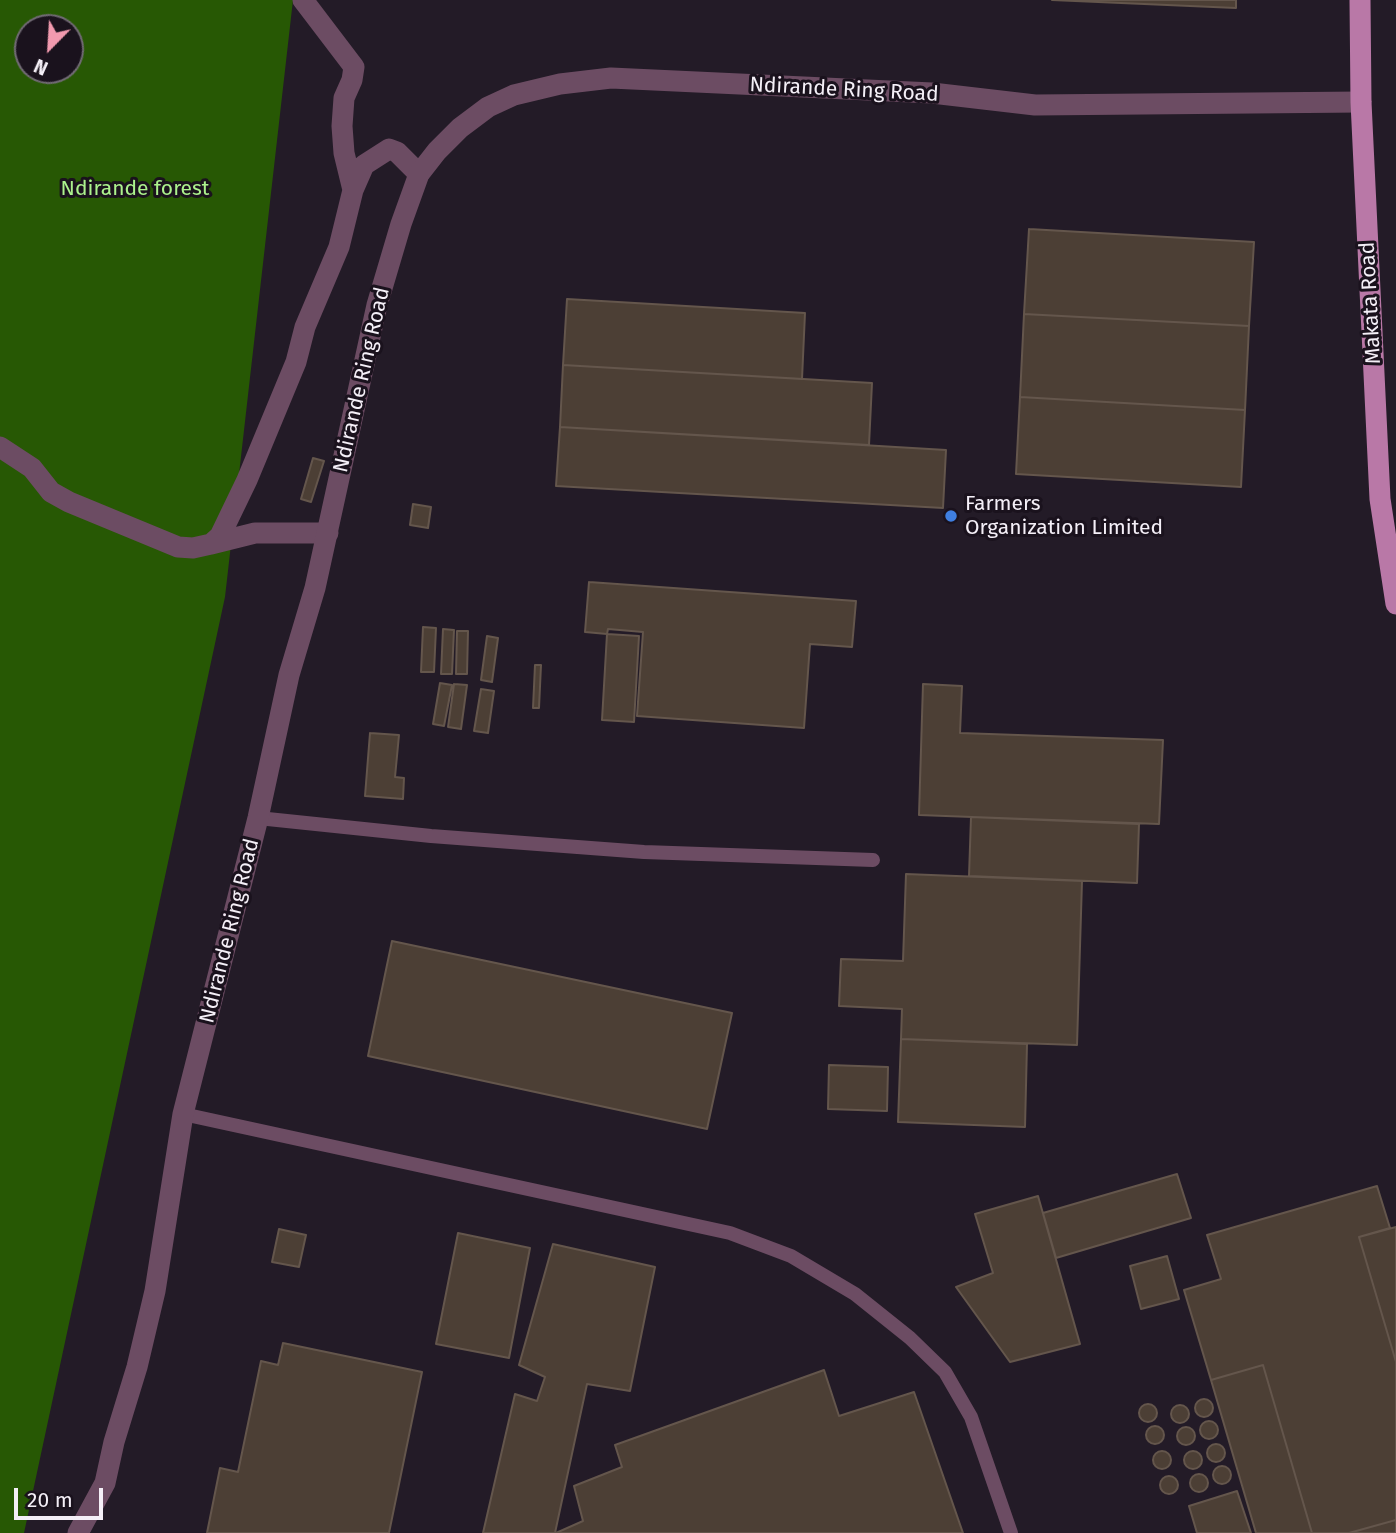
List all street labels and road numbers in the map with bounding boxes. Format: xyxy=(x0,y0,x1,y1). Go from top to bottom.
street label: Ndirande Ring Road xyxy=(749,72,939,108)
street label: Makata Road xyxy=(1355,241,1387,365)
street label: Ndirande Ring Road xyxy=(328,285,396,475)
street label: Ndirande Ring Road xyxy=(195,836,265,1026)

